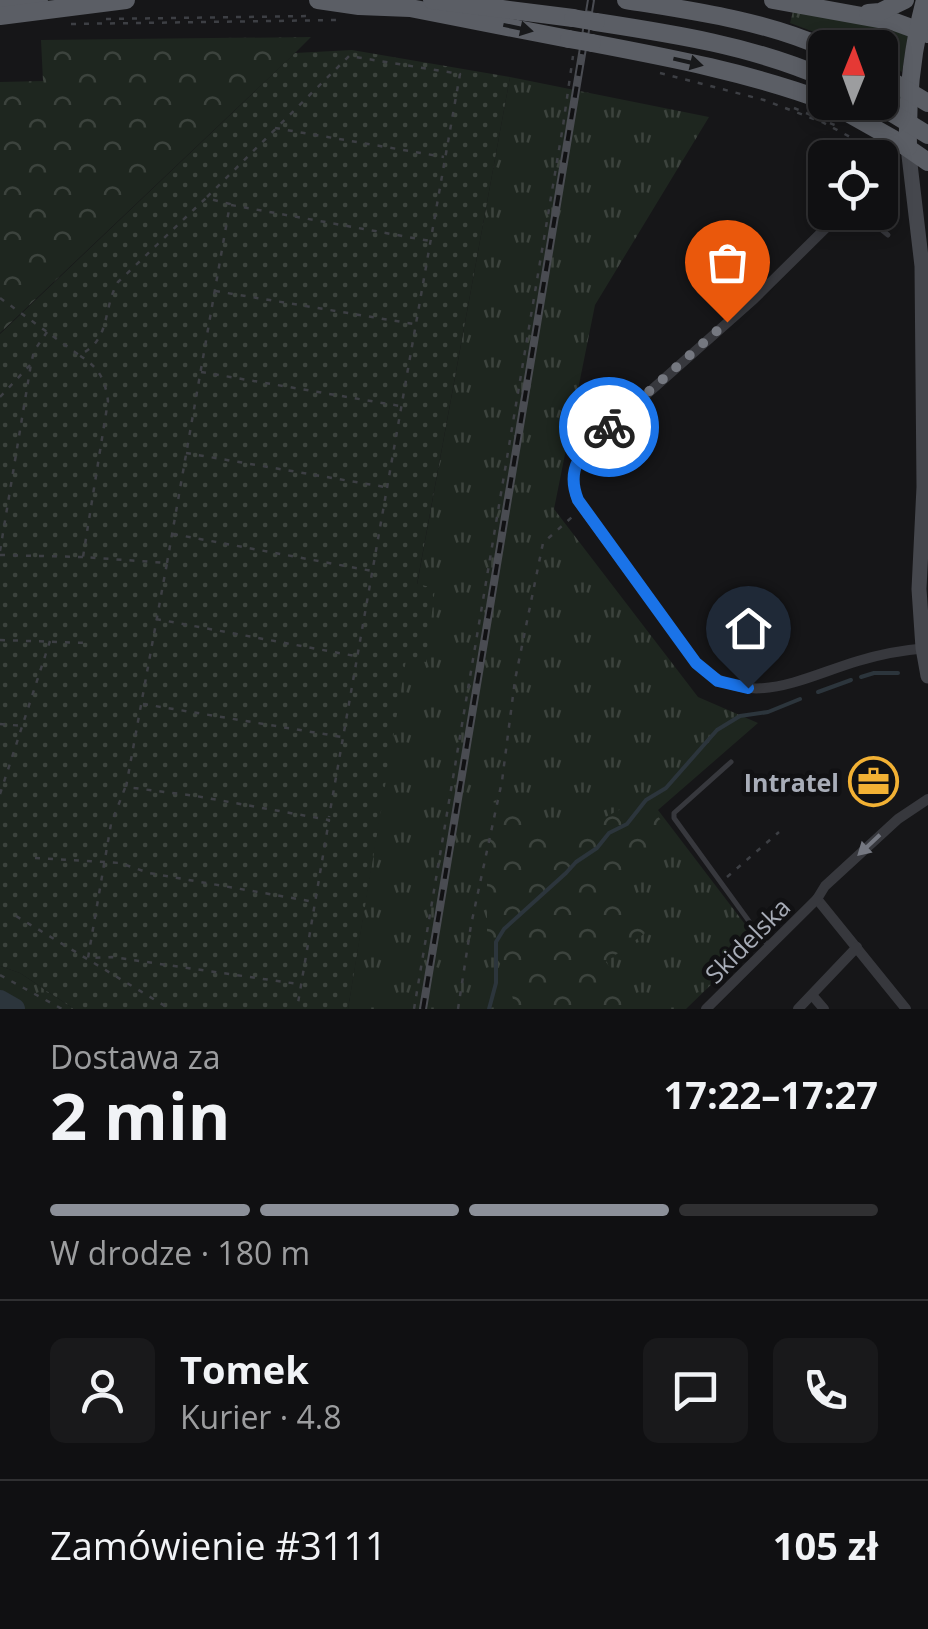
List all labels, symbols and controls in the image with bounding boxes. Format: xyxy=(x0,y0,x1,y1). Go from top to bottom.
one-way arrow xyxy=(503,21,534,37)
north arrow xyxy=(808,30,898,120)
map controls xyxy=(808,30,898,230)
one-way arrow xyxy=(673,55,704,70)
button: locate xyxy=(808,140,898,230)
pin xyxy=(685,220,770,323)
icon: bag xyxy=(700,235,755,290)
courier xyxy=(559,377,659,477)
icon: bike xyxy=(582,400,637,455)
pin xyxy=(706,586,791,689)
icon: home xyxy=(721,601,776,656)
office icon: Intratel xyxy=(848,756,900,808)
place label: Intratel xyxy=(744,765,839,799)
one-way arrow xyxy=(857,833,881,856)
street label: Skidelska xyxy=(697,890,797,990)
text: Dostawa za xyxy=(50,1035,221,1078)
text: 17:22–17:27 xyxy=(664,1068,878,1120)
text: 2 min xyxy=(50,1071,230,1159)
text: W drodze · 180 m xyxy=(50,1231,310,1274)
button: person xyxy=(50,1338,155,1443)
button: chat xyxy=(643,1338,748,1443)
button: phone xyxy=(773,1338,878,1443)
text: Tomek xyxy=(180,1343,309,1395)
text: Kurier · 4.8 xyxy=(180,1395,341,1438)
text: Zamówienie #3111 xyxy=(50,1519,387,1571)
text: 105 zł xyxy=(773,1519,878,1571)

